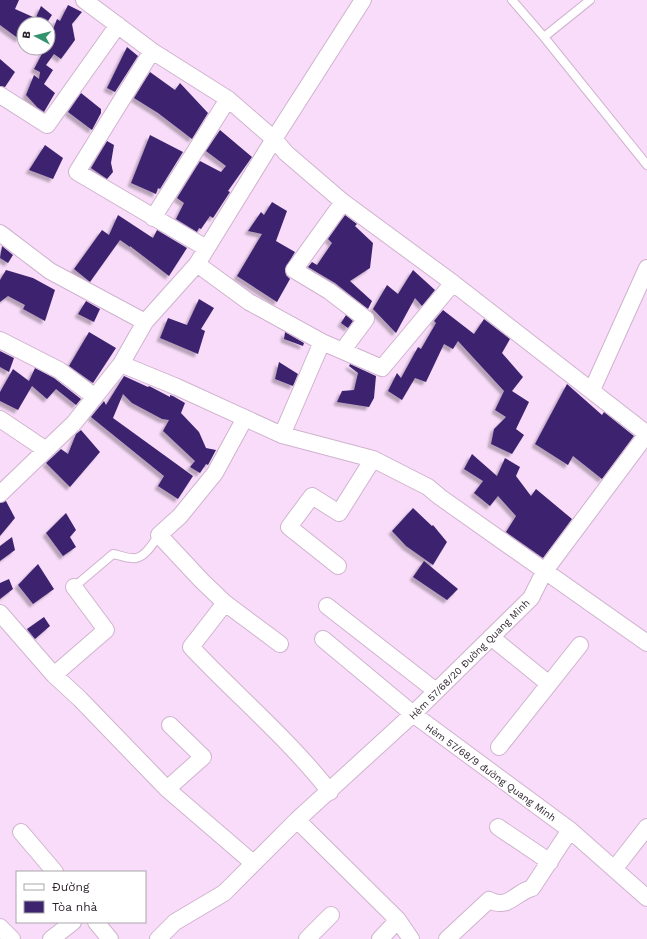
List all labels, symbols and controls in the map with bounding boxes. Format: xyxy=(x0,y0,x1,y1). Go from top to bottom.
north arrow xyxy=(16,16,56,56)
text: B xyxy=(20,30,34,39)
street label: Hẻm 57/68/20 Đường Quang Minh xyxy=(407,597,532,722)
street label: Hẻm 57/68/9 đường Quang Minh xyxy=(423,721,558,823)
legend xyxy=(16,871,146,923)
text: Đường xyxy=(52,880,90,894)
text: Tòa nhà xyxy=(52,900,98,914)

